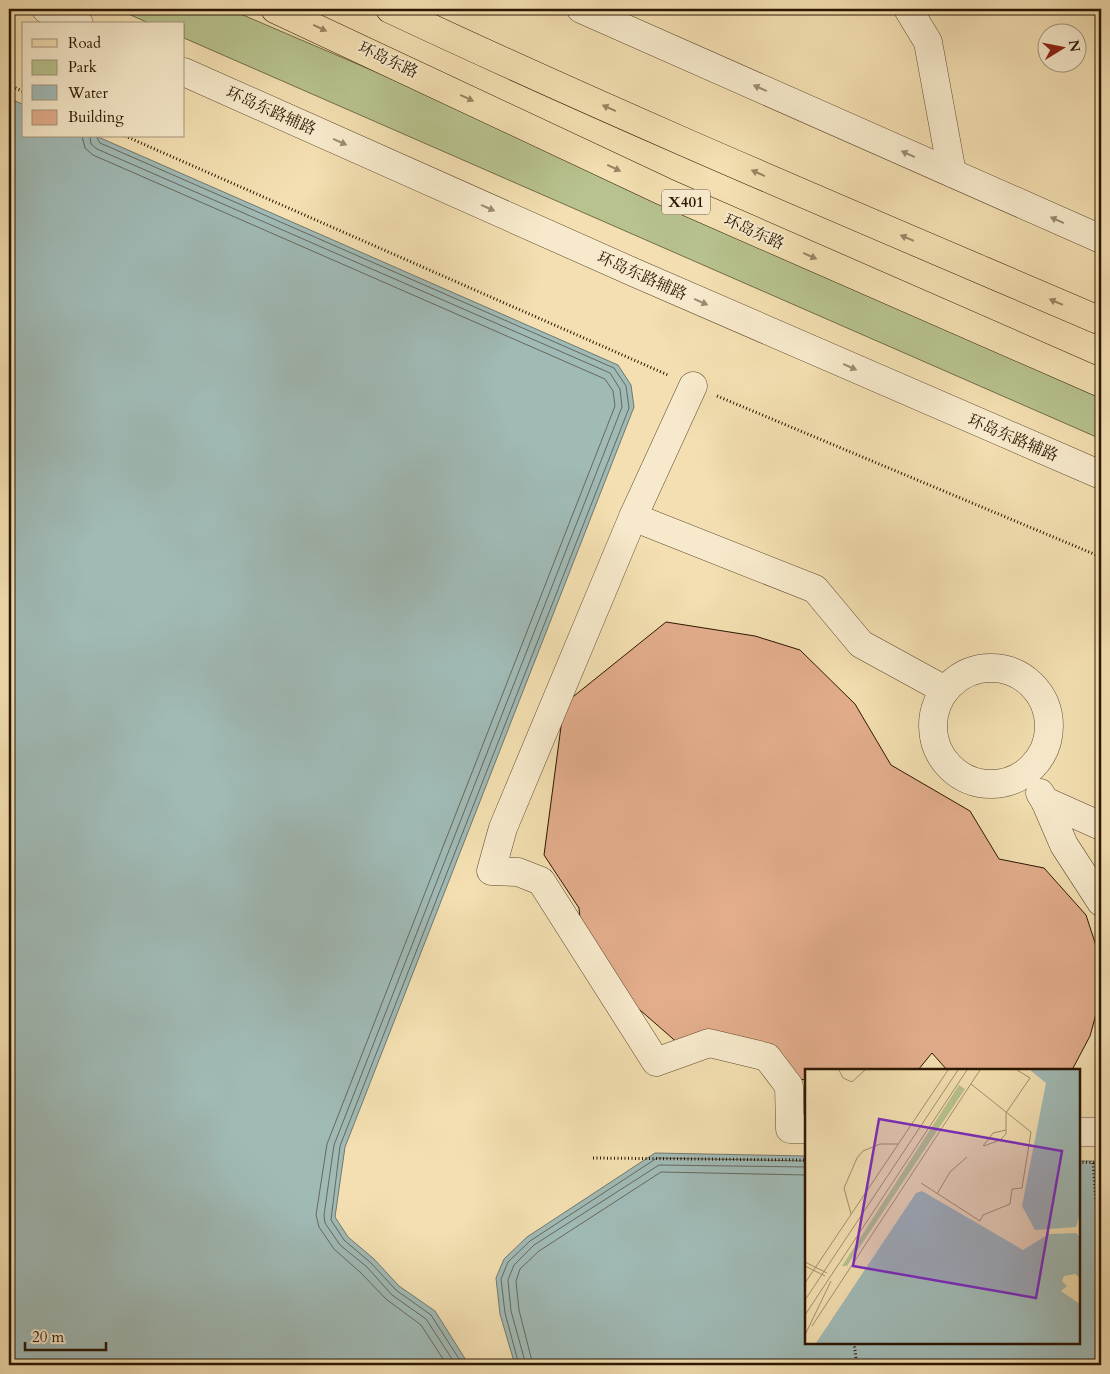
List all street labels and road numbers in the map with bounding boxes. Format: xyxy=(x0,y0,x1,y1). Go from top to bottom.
street label: 环岛东路 xyxy=(354,37,422,83)
street label: 环岛东路辅路 xyxy=(223,81,319,141)
road number: X401 xyxy=(662,190,710,214)
street label: 环岛东路 xyxy=(720,209,788,255)
street label: 环岛东路辅路 xyxy=(594,246,690,306)
street label: 环岛东路辅路 xyxy=(965,409,1061,467)

